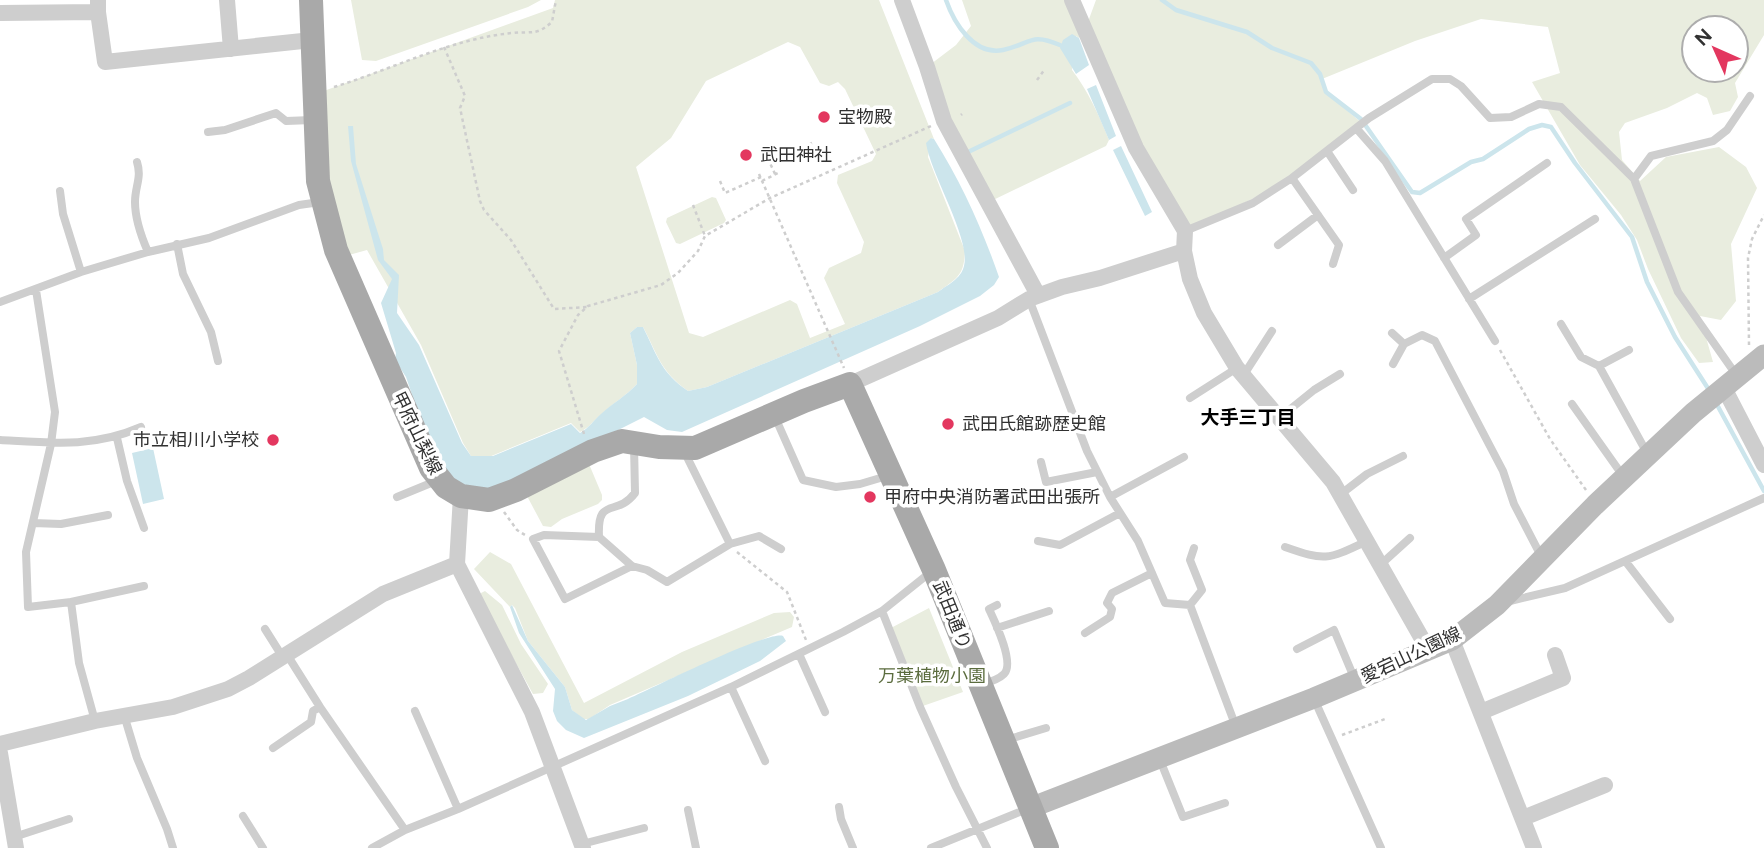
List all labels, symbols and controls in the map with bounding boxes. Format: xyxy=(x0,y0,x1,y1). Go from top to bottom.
north arrow xyxy=(1680,14,1750,84)
text: N xyxy=(1690,24,1717,51)
place label: 宝物殿 xyxy=(838,106,892,128)
marker: 宝物殿 xyxy=(816,109,832,125)
place label: 武田神社 xyxy=(760,144,832,166)
marker: 武田神社 xyxy=(738,147,754,163)
street label: 甲府山梨線 xyxy=(387,388,447,478)
district label: 大手三丁目 xyxy=(1200,406,1296,429)
place label: 武田氏館跡歴史館 xyxy=(962,413,1106,435)
marker: 武田氏館跡歴史館 xyxy=(940,416,956,432)
place label: 市立相川小学校 xyxy=(133,429,259,451)
marker: 市立相川小学校 xyxy=(265,432,281,448)
place label: 甲府中央消防署武田出張所 xyxy=(884,486,1100,508)
marker: 甲府中央消防署武田出張所 xyxy=(862,489,878,505)
street label: 武田通り xyxy=(928,578,976,652)
street label: 愛宕山公園線 xyxy=(1357,622,1465,688)
park label: 万葉植物小園 xyxy=(878,665,986,687)

